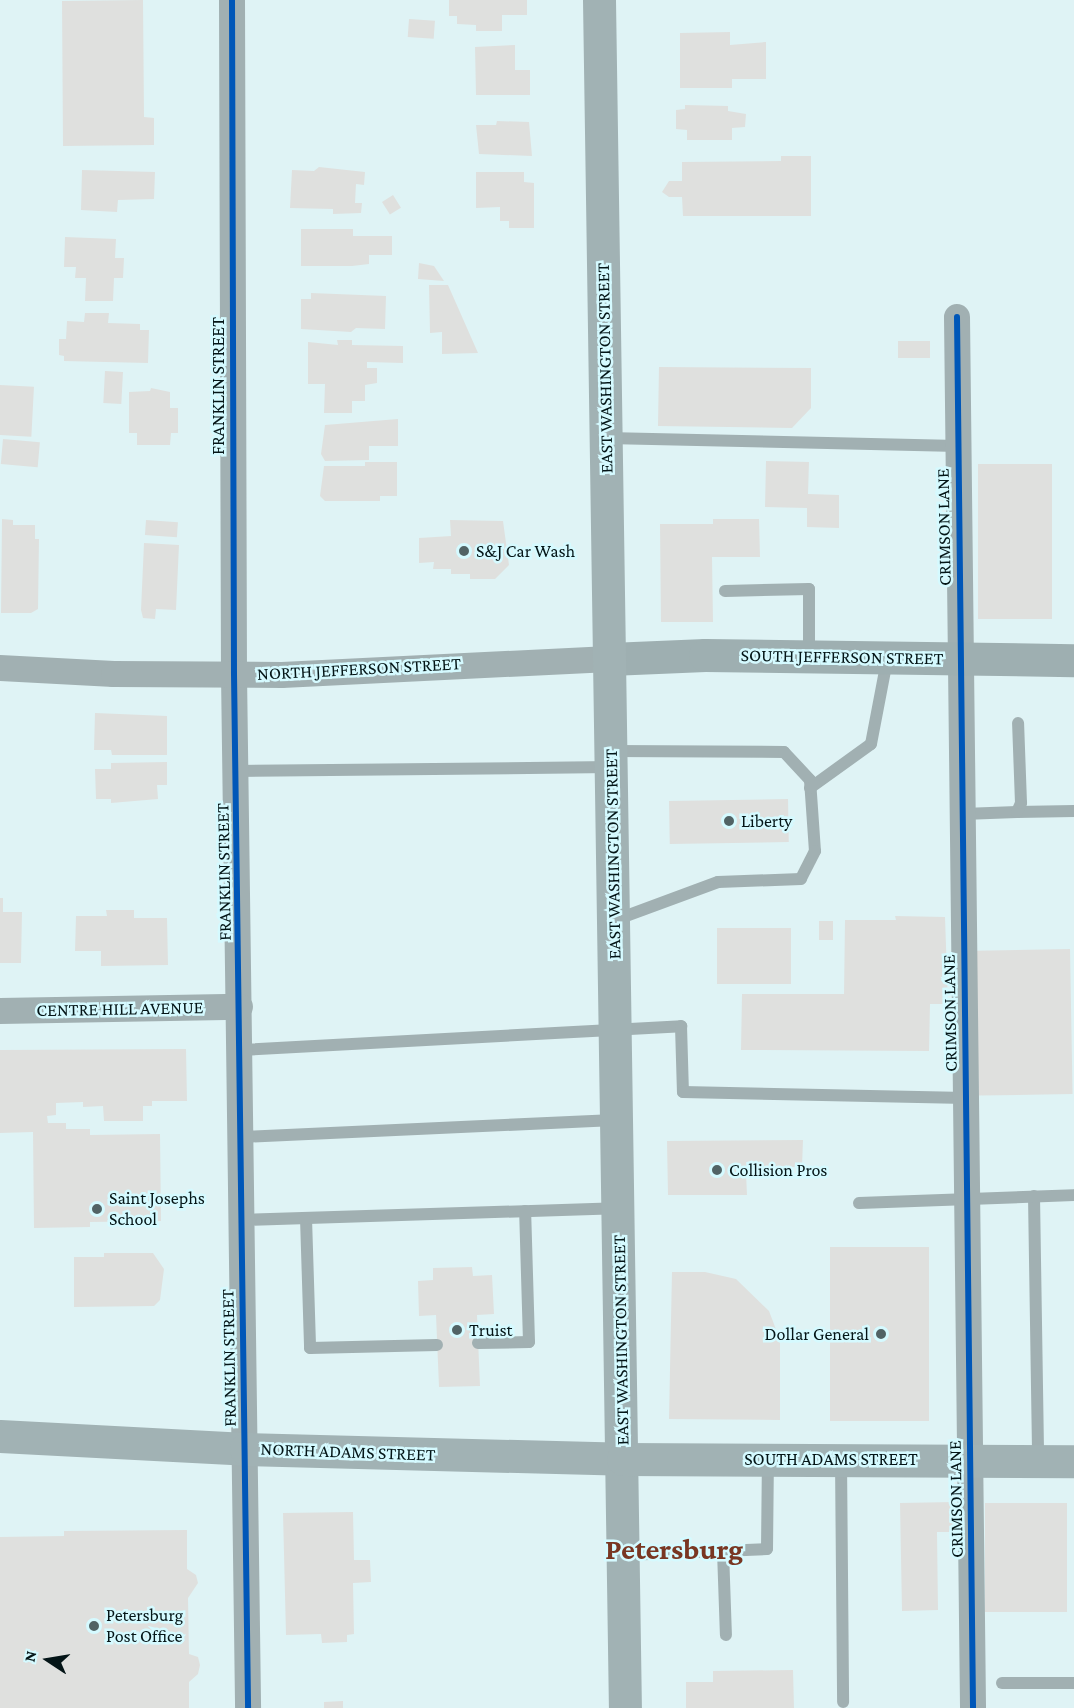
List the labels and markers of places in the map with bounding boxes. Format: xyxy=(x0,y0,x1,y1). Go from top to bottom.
place label: S&J Car Wash xyxy=(476,540,575,562)
marker: S&J Car Wash xyxy=(457,544,471,558)
place label: Liberty xyxy=(741,810,792,832)
marker: Liberty xyxy=(722,814,736,828)
place label: Collision Pros xyxy=(729,1159,827,1181)
marker: Collision Pros xyxy=(710,1163,724,1177)
place label: Saint Josephs School xyxy=(109,1188,205,1230)
marker: Saint Josephs School xyxy=(90,1202,104,1216)
place label: Truist xyxy=(469,1319,512,1341)
marker: Truist xyxy=(450,1323,464,1337)
place label: Dollar General xyxy=(765,1323,869,1345)
marker: Dollar General xyxy=(874,1327,888,1341)
place label: Petersburg Post Office xyxy=(106,1605,183,1648)
marker: Petersburg Post Office xyxy=(87,1619,101,1633)

